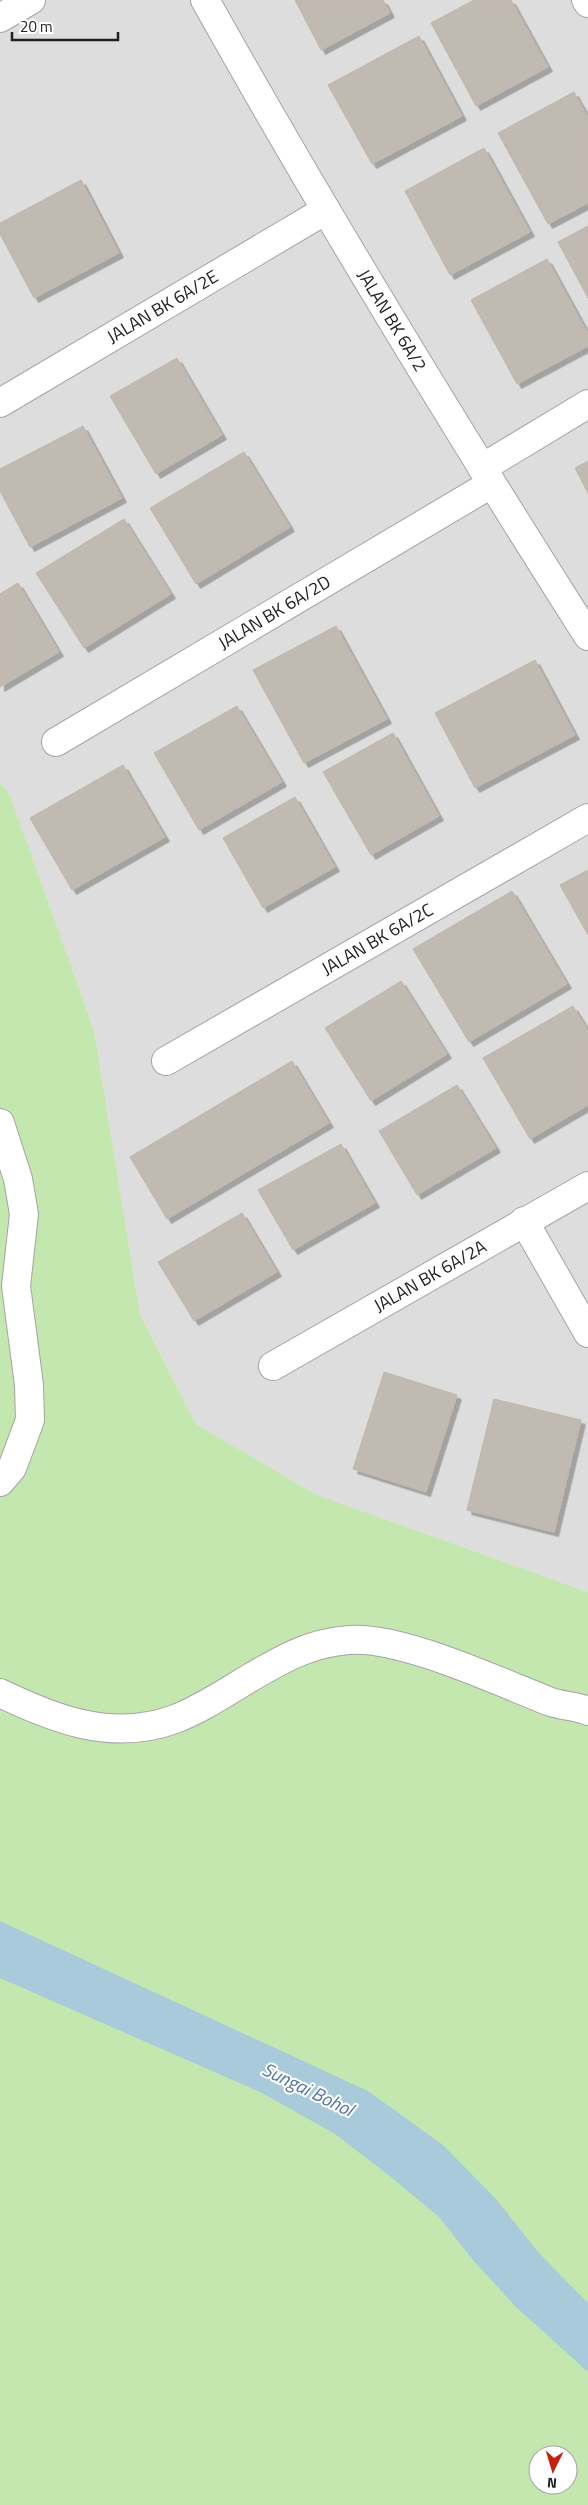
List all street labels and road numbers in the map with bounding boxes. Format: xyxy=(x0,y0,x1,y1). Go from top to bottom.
street label: JALAN BK 6A/2E xyxy=(102,263,223,350)
street label: JALAN BK 6A/2 xyxy=(351,264,434,376)
street label: JALAN BK 6A/2D xyxy=(213,568,336,656)
street label: JALAN BK 6A/2C xyxy=(316,896,438,982)
street label: JALAN BK 6A/2A xyxy=(369,1233,491,1319)

